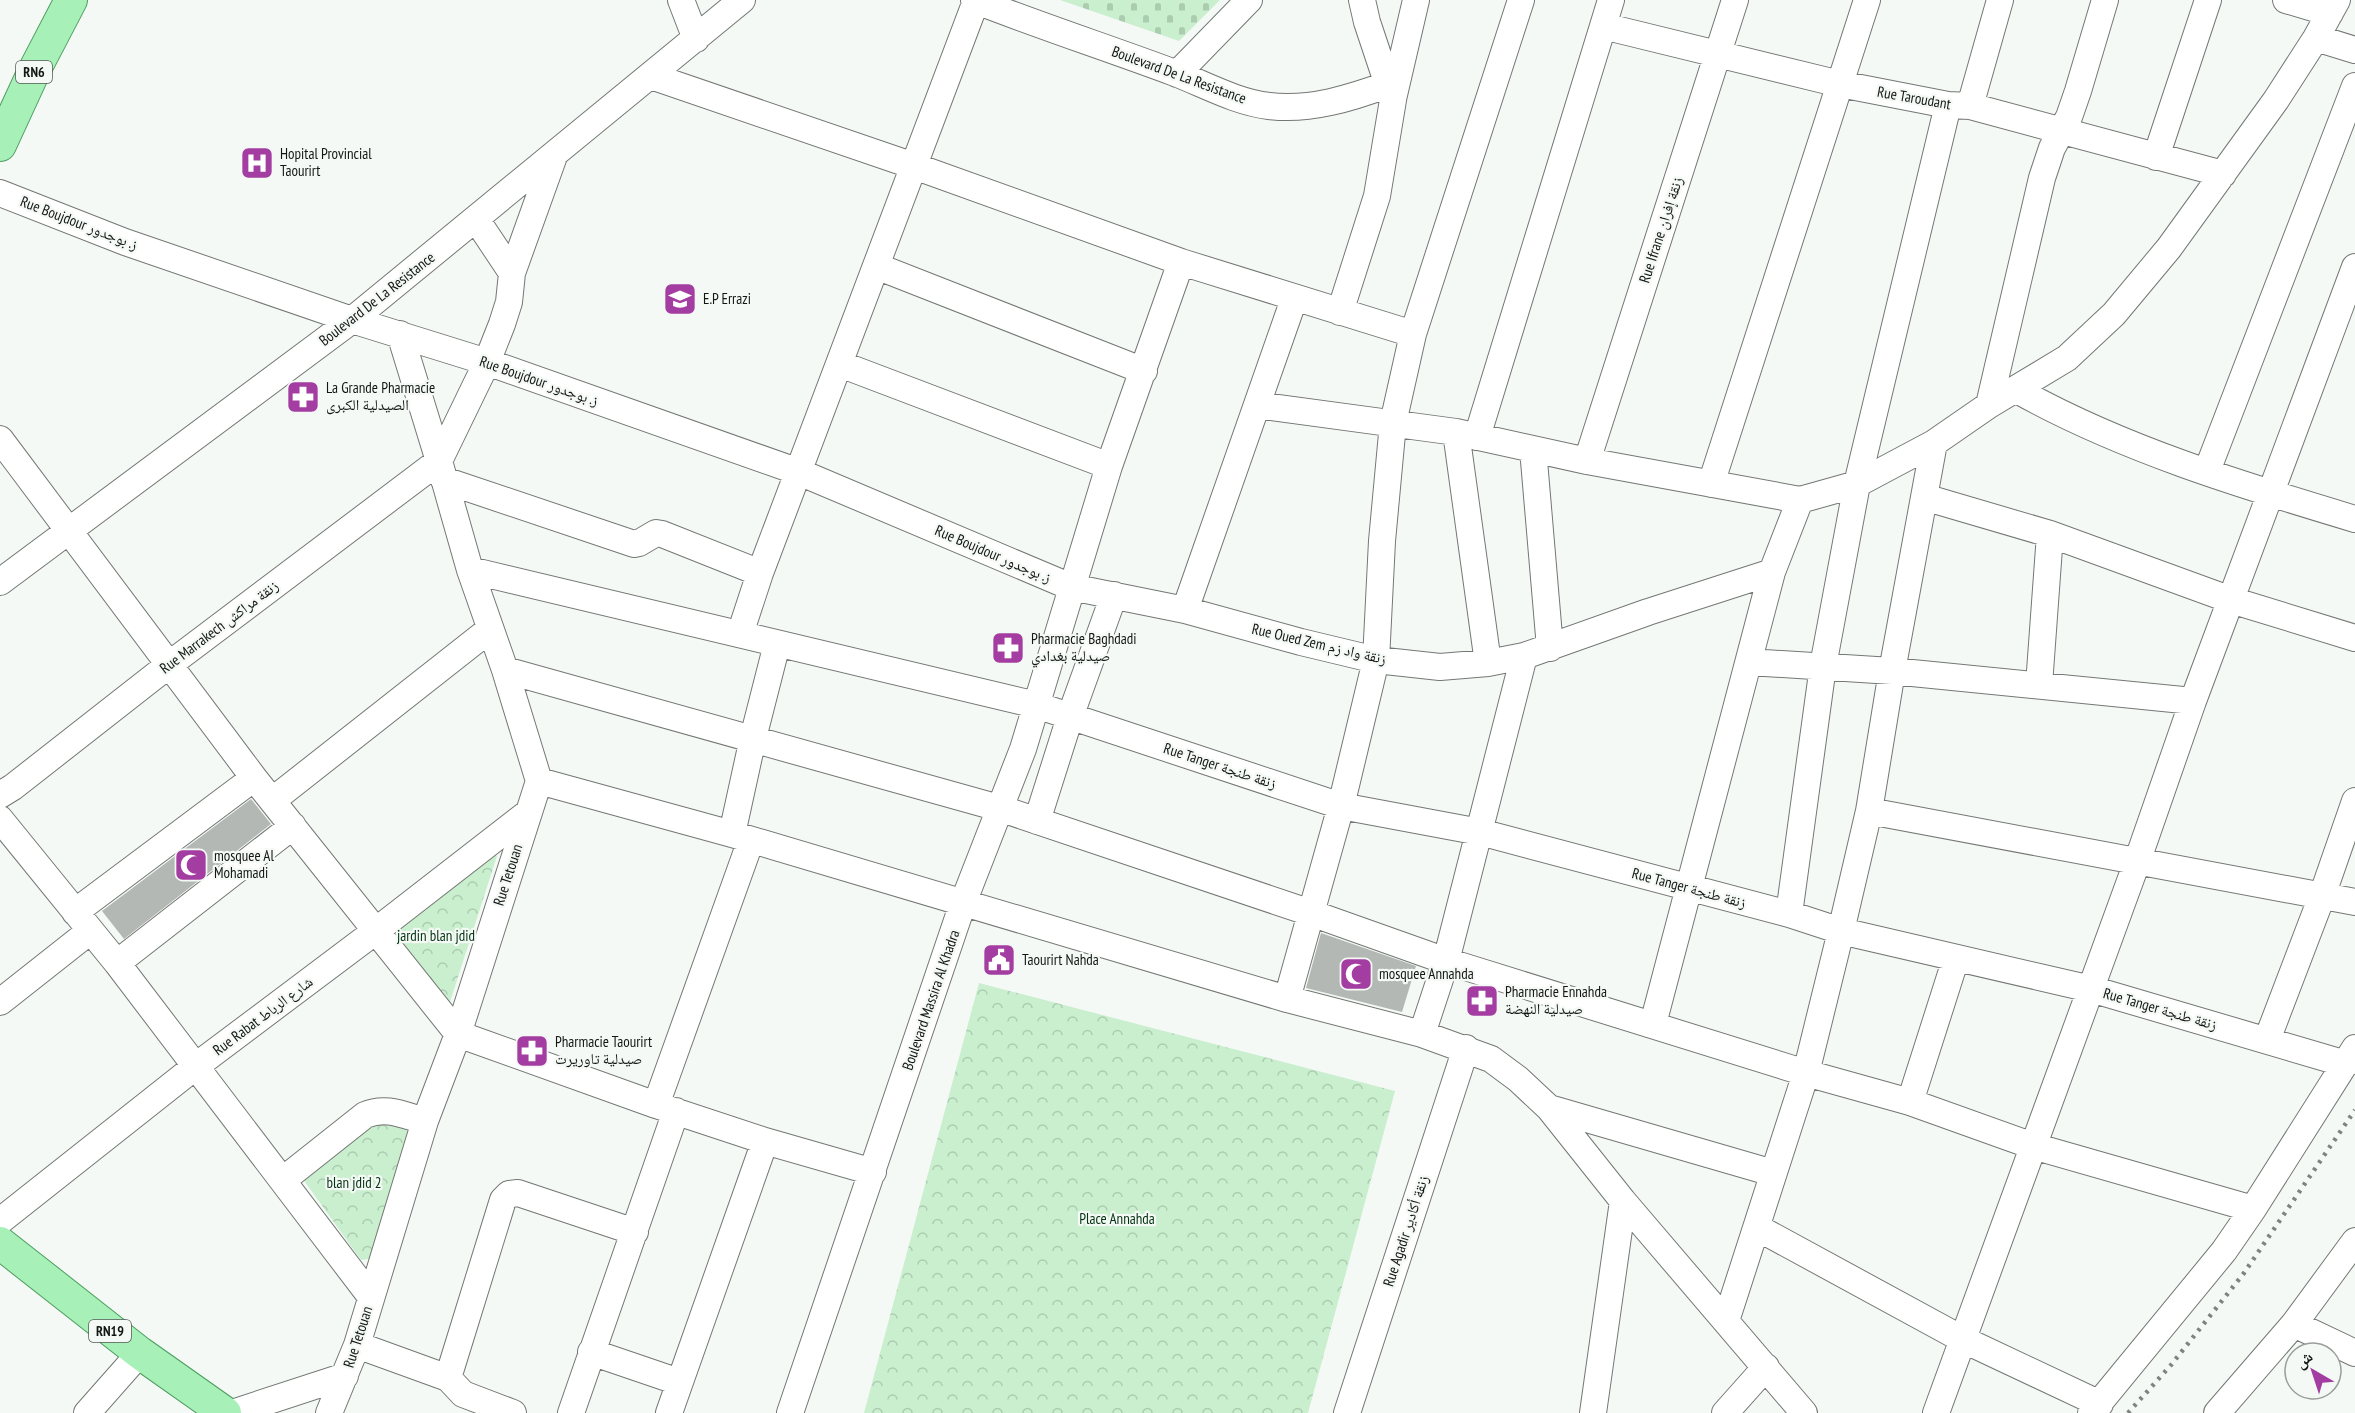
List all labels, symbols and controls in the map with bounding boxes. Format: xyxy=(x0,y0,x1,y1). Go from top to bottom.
street label: Boulevard De La Resistance xyxy=(1109,41,1249,108)
road number: RN6 xyxy=(16,61,52,83)
street label: Rue Taroudant xyxy=(1876,82,1952,113)
place label: Hopital Provincial Taourirt xyxy=(280,144,372,180)
hospital icon: Hopital Provincial Taourirt xyxy=(239,145,275,181)
street label: Rue Ifrane زنقة إفران xyxy=(1634,174,1688,286)
street label: Rue Boujdour ز. بوجدور xyxy=(18,191,141,254)
street label: Boulevard De La Resistance xyxy=(315,247,438,350)
school or university icon: E.P Errazi xyxy=(662,281,698,317)
place label: E.P Errazi xyxy=(703,289,751,308)
street label: Rue Boujdour ز. بوجدور xyxy=(477,351,601,410)
place label: La Grande Pharmacie الصيدلية الكبرى xyxy=(326,378,435,415)
pharmacy icon: La Grande Pharmacie الصيدلية الكبرى xyxy=(285,379,321,415)
street label: Rue Boujdour ز. بوجدور xyxy=(932,520,1054,587)
street label: Rue Marrakech زنقة مراكش xyxy=(156,576,282,678)
street label: Rue Oued Zem زنقة واد زم xyxy=(1250,619,1388,669)
place label: Pharmacie Baghdadi صيدلية بغدادي xyxy=(1031,629,1137,668)
pharmacy icon: Pharmacie Baghdadi صيدلية بغدادي xyxy=(990,630,1026,666)
street label: Rue Tanger زنقة طنجة xyxy=(1161,738,1279,793)
street label: Rue Tetouan xyxy=(489,842,526,908)
place label: mosquee Al Mohamadi xyxy=(214,846,274,882)
mosque icon: mosquee Al Mohamadi xyxy=(173,847,209,883)
street label: Rue Tanger زنقة طنجة xyxy=(1630,863,1748,912)
park label: jardin blan jdid xyxy=(397,926,475,945)
street label: Boulevard Massira Al Khadra xyxy=(898,927,963,1073)
public building icon: Taourirt Nahda xyxy=(981,942,1017,978)
place label: Taourirt Nahda xyxy=(1022,950,1099,969)
mosque icon: mosquee Annahda xyxy=(1338,956,1374,992)
place label: mosquee Annahda xyxy=(1379,964,1474,983)
street label: Rue Rabat شارع الرباط xyxy=(209,972,317,1060)
place label: Pharmacie Ennahda صيدلية النهضة xyxy=(1505,982,1607,1018)
pharmacy icon: Pharmacie Ennahda صيدلية النهضة xyxy=(1464,983,1500,1019)
street label: Rue Tanger زنقة طنجة xyxy=(2101,983,2219,1034)
place label: Pharmacie Taourirt صيدلية تاوريرت xyxy=(555,1032,652,1068)
pharmacy icon: Pharmacie Taourirt صيدلية تاوريرت xyxy=(514,1033,550,1069)
park label: blan jdid 2 xyxy=(326,1173,382,1192)
street label: Rue Agadir زنقة أكادير xyxy=(1379,1173,1433,1289)
park label: Place Annahda xyxy=(1079,1209,1155,1228)
street label: Rue Tetouan xyxy=(339,1304,376,1370)
road number: RN19 xyxy=(89,1320,131,1342)
north arrow xyxy=(2283,1341,2343,1401)
text: ش xyxy=(2291,1346,2316,1372)

